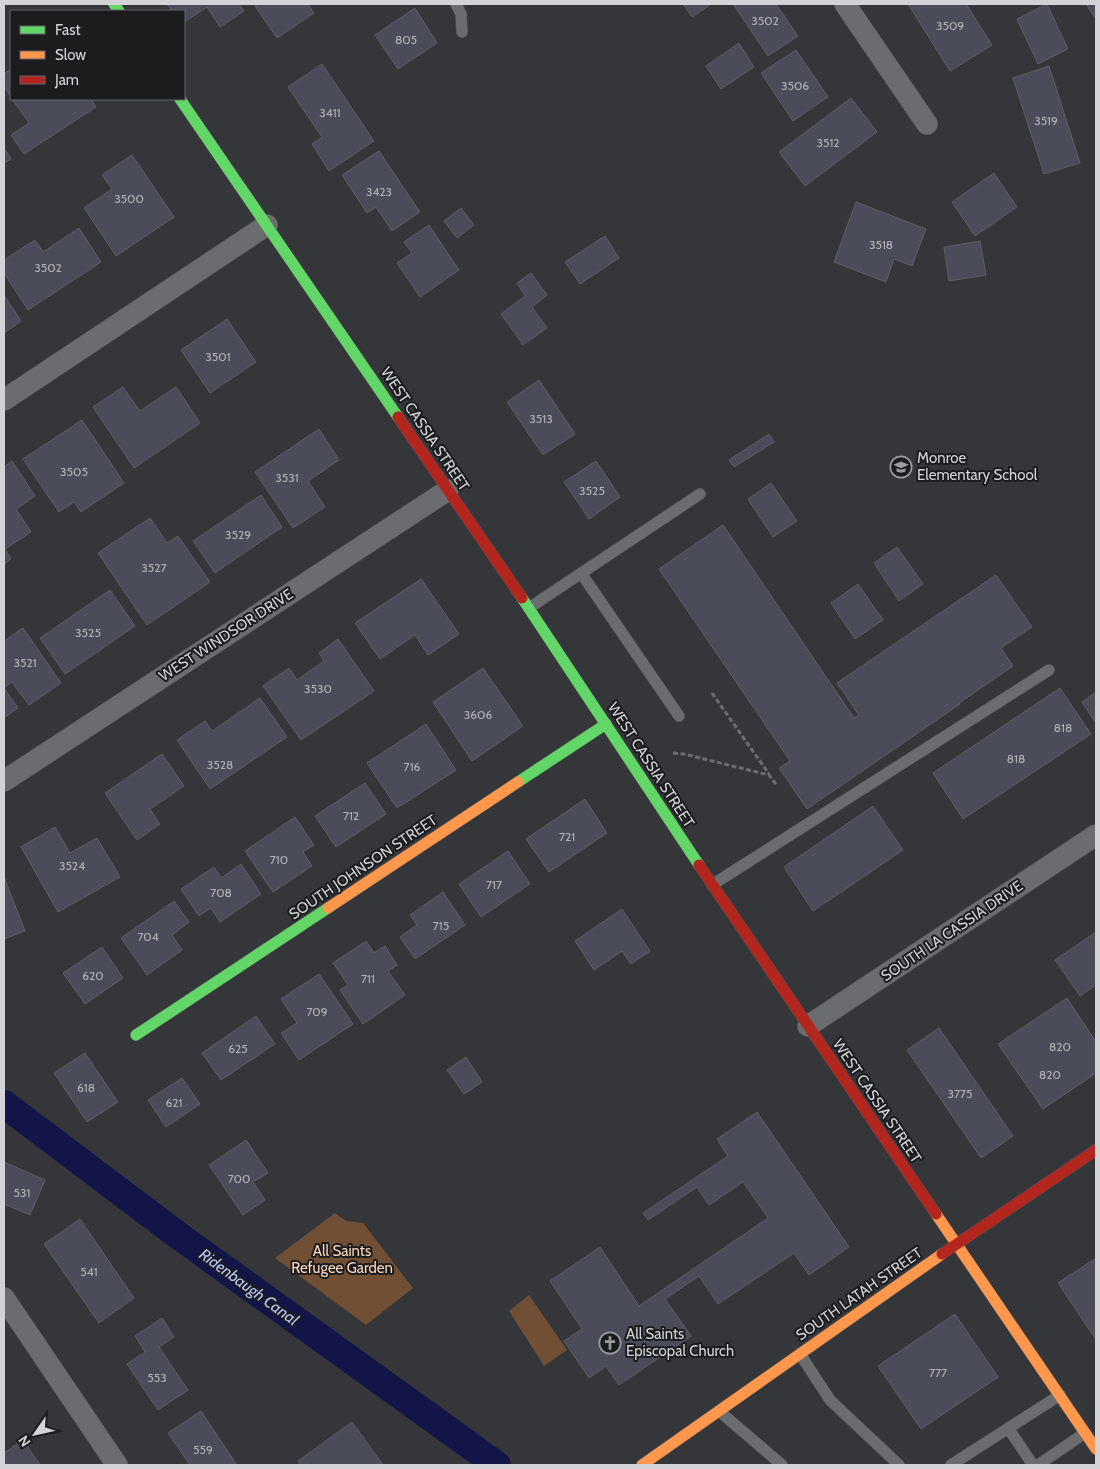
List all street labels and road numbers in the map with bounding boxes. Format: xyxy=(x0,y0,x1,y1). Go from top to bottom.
street label: WEST CASSIA STREET xyxy=(377,364,473,494)
street label: WEST WINDSOR DRIVE xyxy=(156,585,296,685)
street label: WEST CASSIA STREET xyxy=(604,699,698,831)
street label: SOUTH JOHNSON STREET xyxy=(286,811,440,923)
street label: SOUTH LA CASSIA DRIVE xyxy=(878,877,1026,985)
street label: WEST CASSIA STREET xyxy=(829,1036,925,1166)
street label: SOUTH LATAH STREET xyxy=(792,1244,926,1344)

